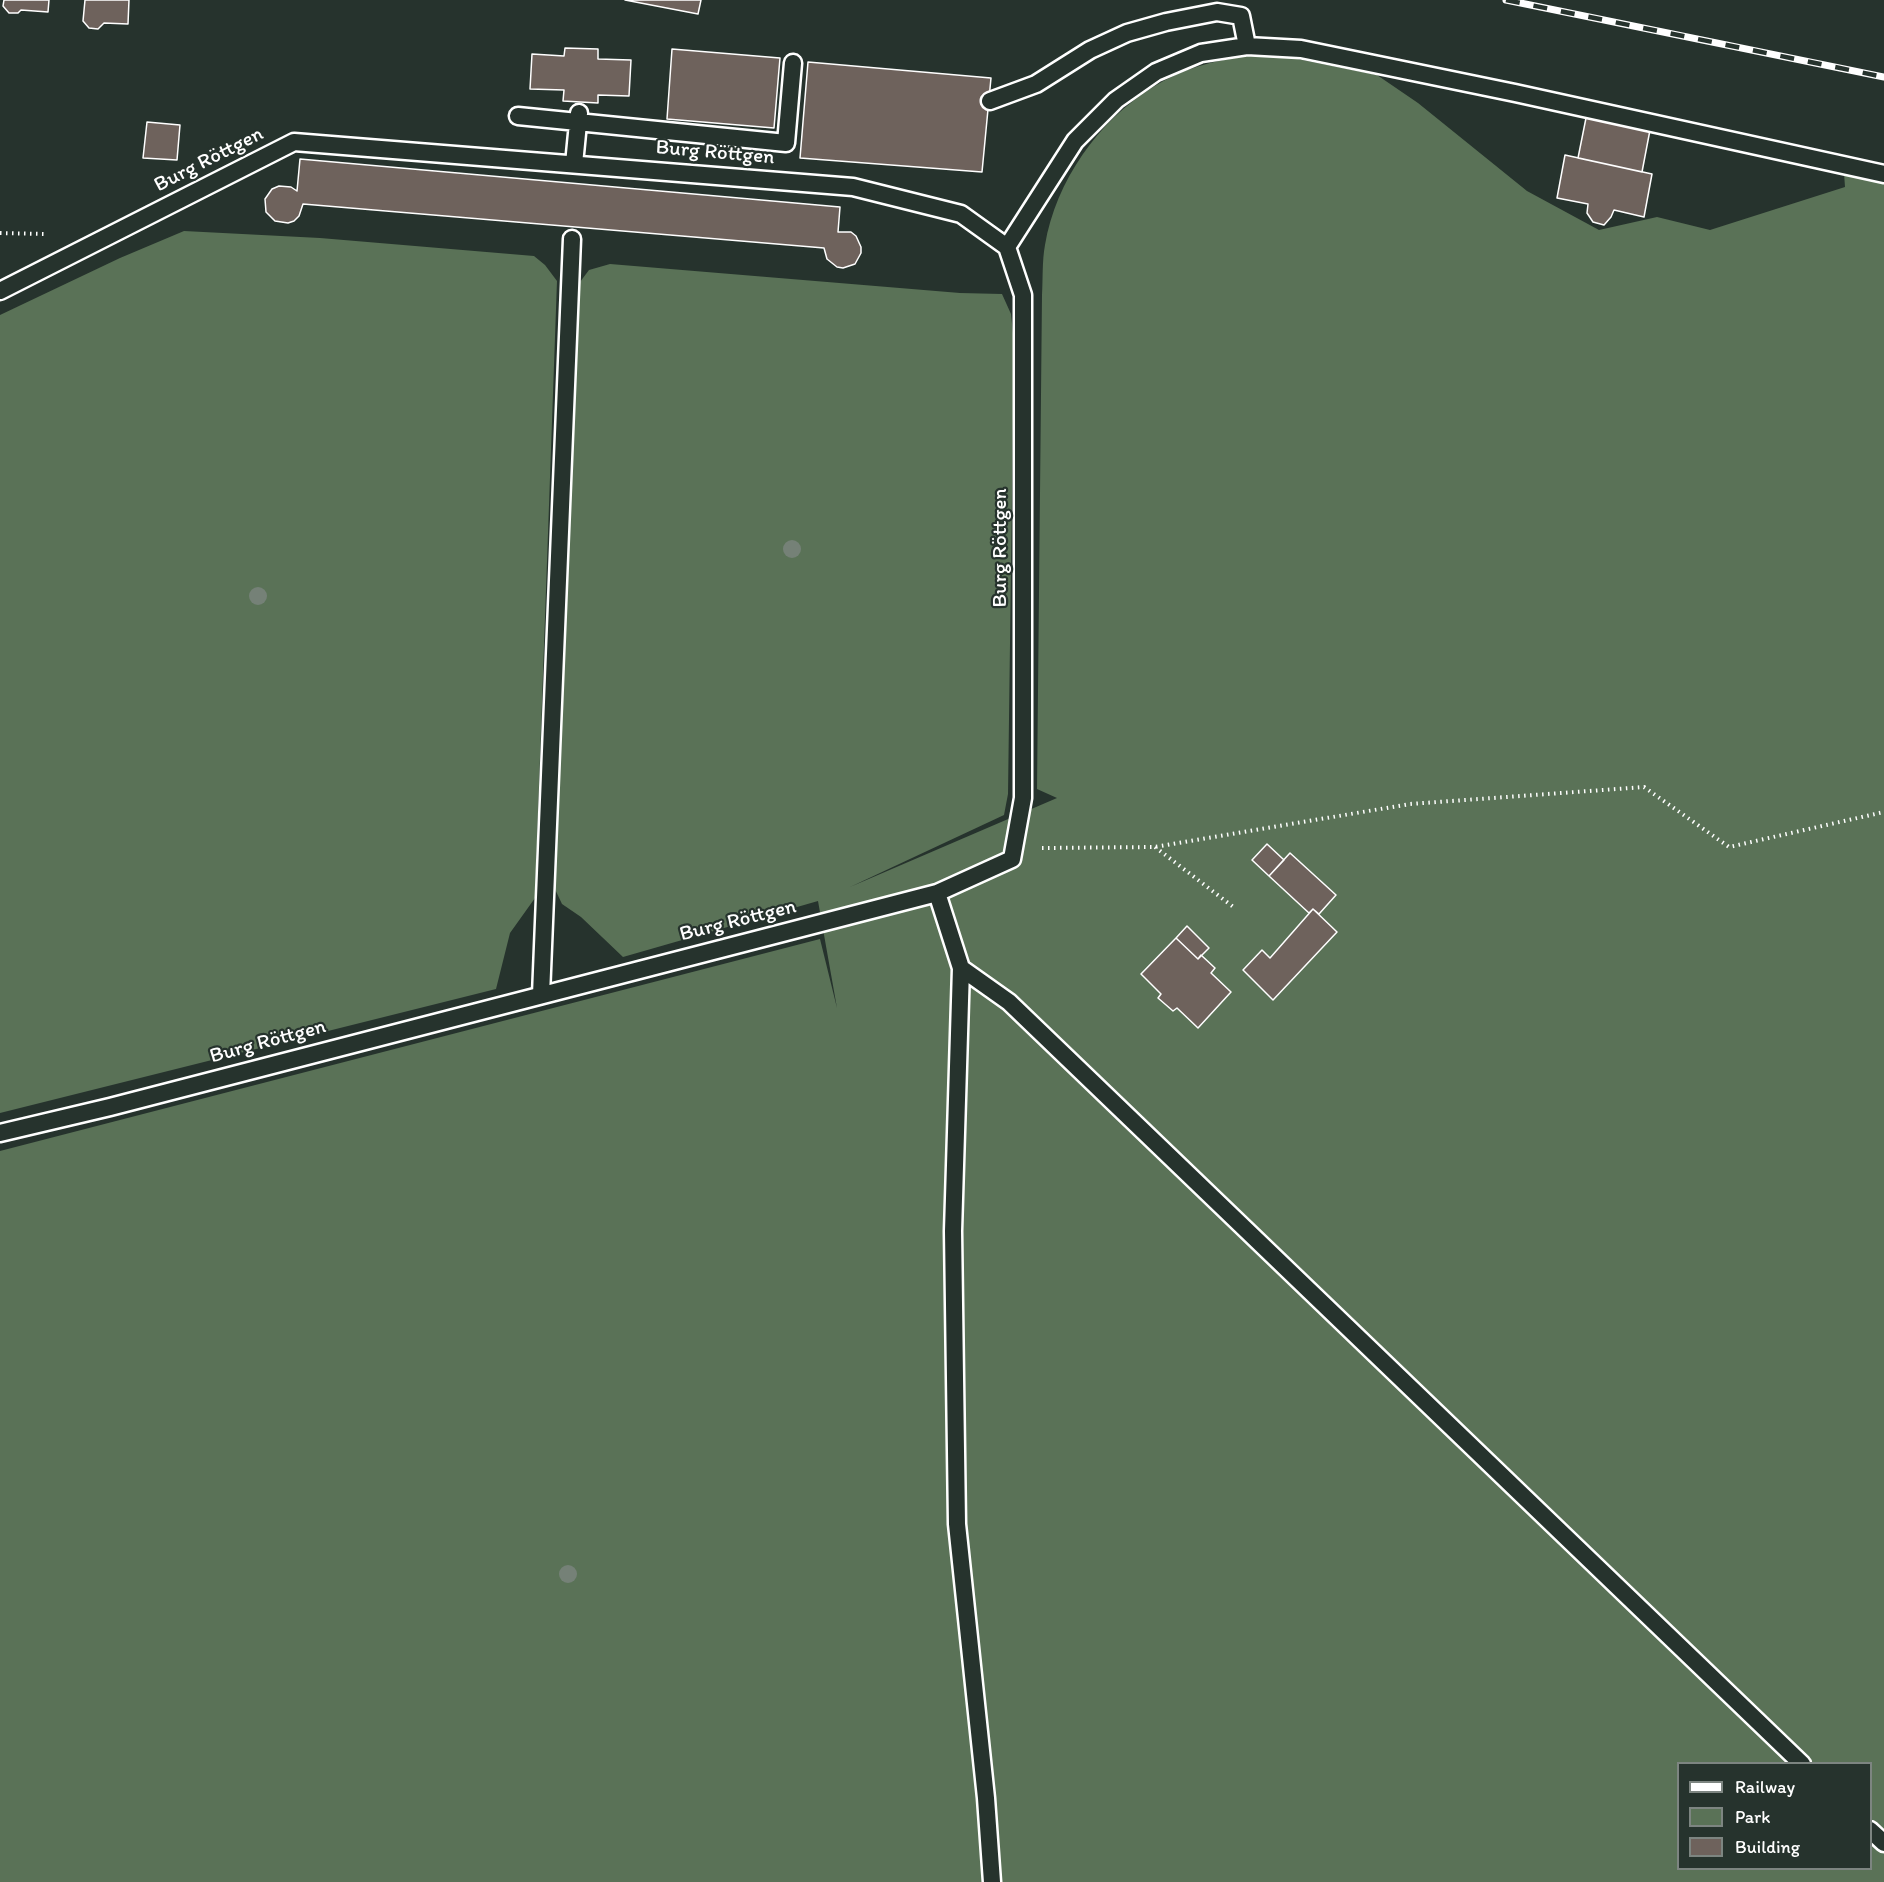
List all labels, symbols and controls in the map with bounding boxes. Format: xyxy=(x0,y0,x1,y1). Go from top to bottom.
street label: Burg Röttgen xyxy=(150,122,268,198)
street label: Burg Röttgen xyxy=(655,135,775,171)
street label: Burg Röttgen xyxy=(988,488,1014,608)
street label: Burg Röttgen xyxy=(677,894,799,948)
street label: Burg Röttgen xyxy=(207,1014,329,1070)
legend xyxy=(1677,1762,1872,1870)
text: Railway xyxy=(1735,1776,1795,1798)
text: Park xyxy=(1735,1806,1770,1828)
text: Building xyxy=(1735,1836,1800,1858)

